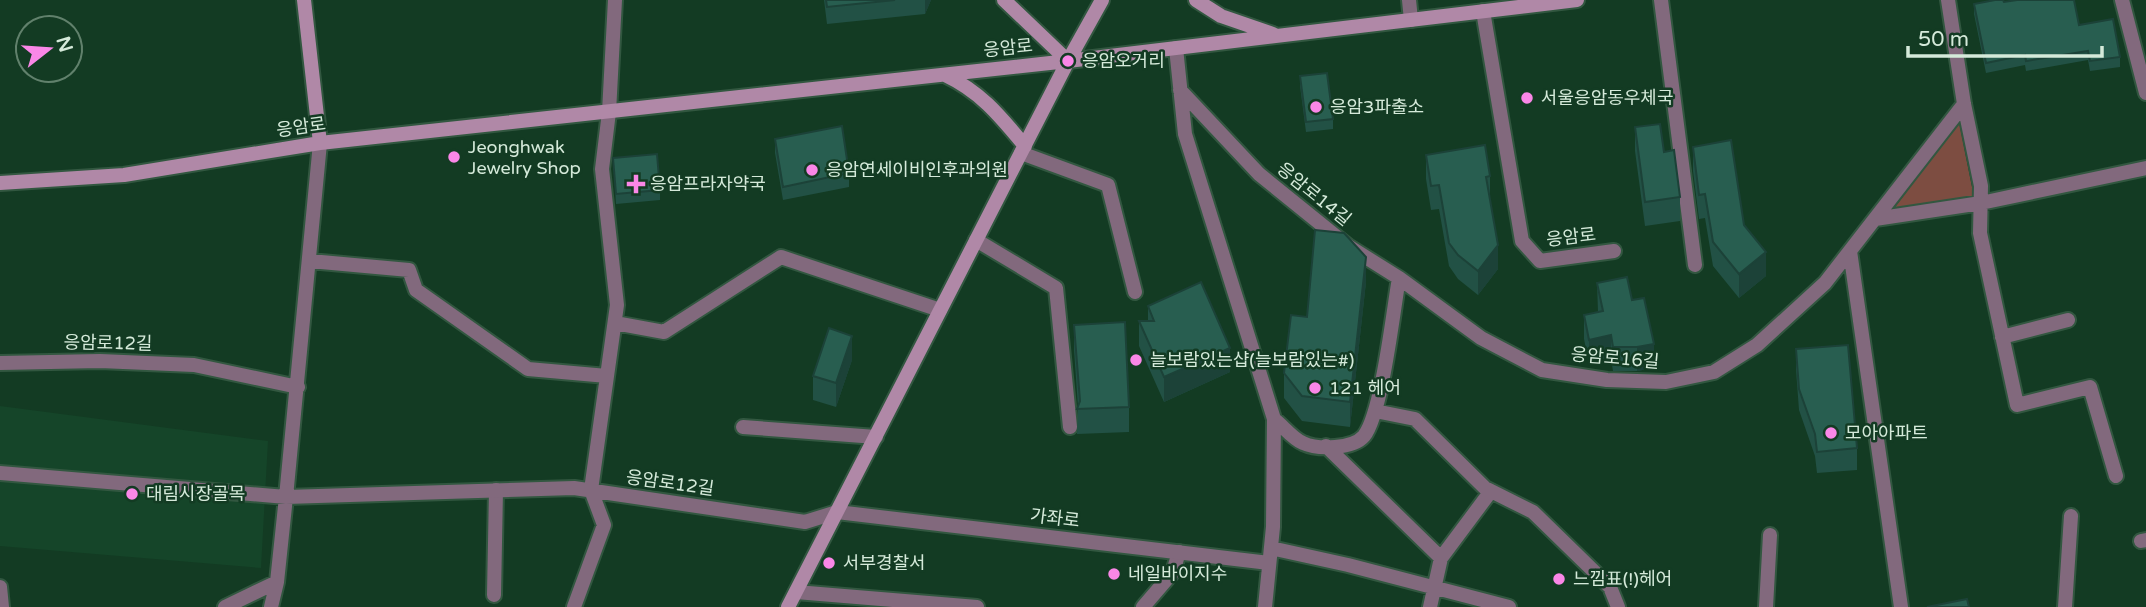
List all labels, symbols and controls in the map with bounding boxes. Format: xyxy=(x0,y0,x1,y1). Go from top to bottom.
north arrow xyxy=(14,14,84,84)
scale bar xyxy=(1908,14,2102,58)
text: 50 m xyxy=(1918,27,1969,52)
text: N xyxy=(52,34,77,55)
street label: 응암로 xyxy=(982,34,1034,62)
place label: 응암오거리 xyxy=(1082,50,1165,72)
marker: 응암오거리 xyxy=(1060,53,1076,69)
place label: 서울응암동우체국 xyxy=(1541,87,1673,109)
marker: 서울응암동우체국 xyxy=(1519,90,1535,106)
place label: 응암3파출소 xyxy=(1330,96,1424,118)
marker: 응암3파출소 xyxy=(1308,99,1324,115)
street label: 응암로 xyxy=(275,113,327,141)
place label: Jeonghwak Jewelry Shop xyxy=(468,136,581,179)
marker: Jeonghwak Jewelry Shop xyxy=(446,149,462,165)
street label: 응암로14길 xyxy=(1273,157,1355,231)
place label: 응암연세이비인후과의원 xyxy=(826,159,1008,181)
marker: 응암연세이비인후과의원 xyxy=(804,162,820,178)
place label: 응암프라자약국 xyxy=(650,173,766,195)
marker: 응암프라자약국 xyxy=(628,176,644,192)
street label: 응암로 xyxy=(1545,223,1597,251)
street label: 응암로12길 xyxy=(63,331,153,355)
street label: 응암로16길 xyxy=(1570,343,1660,373)
place label: 늘보람있는샵(늘보람있는#) xyxy=(1150,349,1354,371)
marker: 늘보람있는샵(늘보람있는#) xyxy=(1128,352,1144,368)
place label: 121 헤어 xyxy=(1329,377,1401,399)
marker: 121 헤어 xyxy=(1307,380,1323,396)
place label: 모아아파트 xyxy=(1845,422,1928,444)
marker: 모아아파트 xyxy=(1823,425,1839,441)
street label: 응암로12길 xyxy=(624,466,716,500)
place label: 대림시장골목 xyxy=(146,483,245,505)
marker: 대림시장골목 xyxy=(124,486,140,502)
street label: 가좌로 xyxy=(1029,504,1081,532)
place label: 서부경찰서 xyxy=(843,552,926,574)
marker: 서부경찰서 xyxy=(821,555,837,571)
place label: 네일바이지수 xyxy=(1128,563,1227,585)
marker: 네일바이지수 xyxy=(1106,566,1122,582)
place label: 느낌표(!)헤어 xyxy=(1573,568,1672,590)
marker: 느낌표(!)헤어 xyxy=(1551,571,1567,587)

